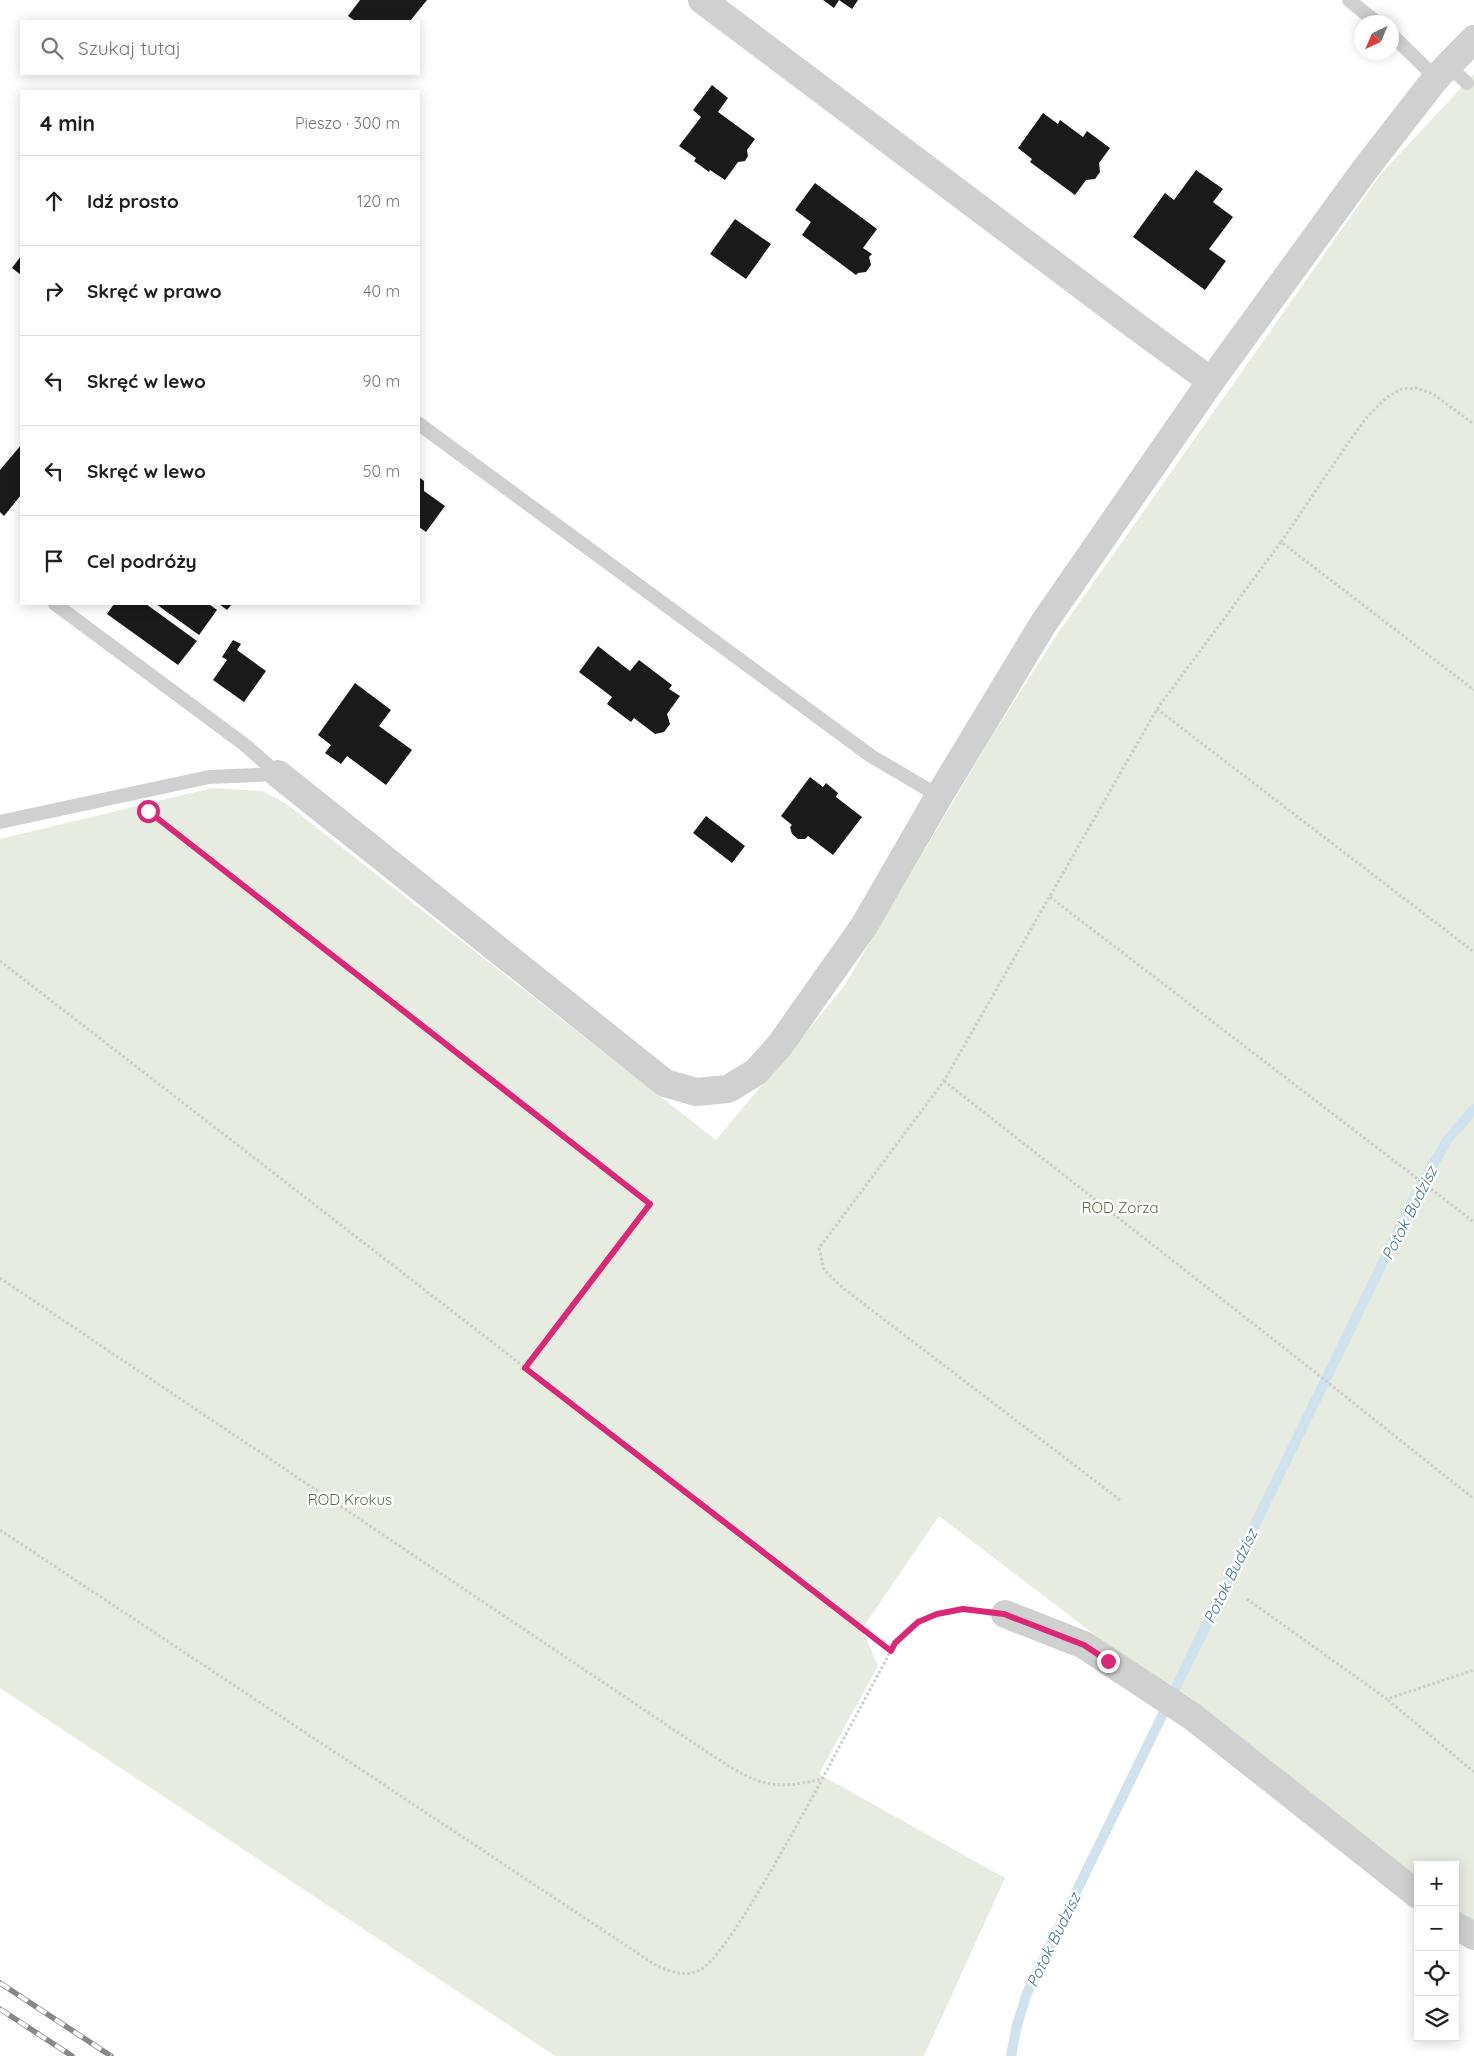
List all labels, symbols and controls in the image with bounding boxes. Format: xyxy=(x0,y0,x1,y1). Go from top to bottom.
north arrow xyxy=(1354,15,1399,60)
search box xyxy=(20,20,420,75)
icon: search xyxy=(38,34,66,62)
text: Szukaj tutaj xyxy=(78,36,181,60)
text: 4 min xyxy=(40,110,95,136)
text: Pieszo · 300 m xyxy=(295,113,400,133)
icon: ahead xyxy=(40,187,68,215)
text: Idź prosto xyxy=(87,189,179,213)
text: 120 m xyxy=(357,191,400,211)
icon: right xyxy=(40,277,68,305)
text: Skręć w prawo xyxy=(87,279,222,303)
text: 40 m xyxy=(363,281,400,301)
icon: left xyxy=(40,367,68,395)
text: Skręć w lewo xyxy=(87,369,206,393)
text: 90 m xyxy=(363,371,400,391)
icon: left xyxy=(40,457,68,485)
text: Skręć w lewo xyxy=(87,459,206,483)
text: 50 m xyxy=(363,461,400,481)
icon: arrive xyxy=(40,547,68,575)
text: Cel podróży xyxy=(87,549,197,573)
route start xyxy=(137,800,160,823)
water label: Potok Budzisz xyxy=(1377,1162,1442,1263)
park label: ROD Zorza xyxy=(1082,1198,1158,1217)
park label: ROD Krokus xyxy=(308,1490,392,1509)
water label: Potok Budzisz xyxy=(1199,1524,1262,1626)
route end xyxy=(1097,1650,1120,1673)
map controls xyxy=(1414,1861,1459,2041)
button: + xyxy=(1414,1861,1459,1906)
water label: Potok Budzisz xyxy=(1022,1888,1085,1990)
button: − xyxy=(1414,1906,1459,1951)
button: locate xyxy=(1414,1951,1459,1996)
button: layers xyxy=(1414,1996,1459,2041)

